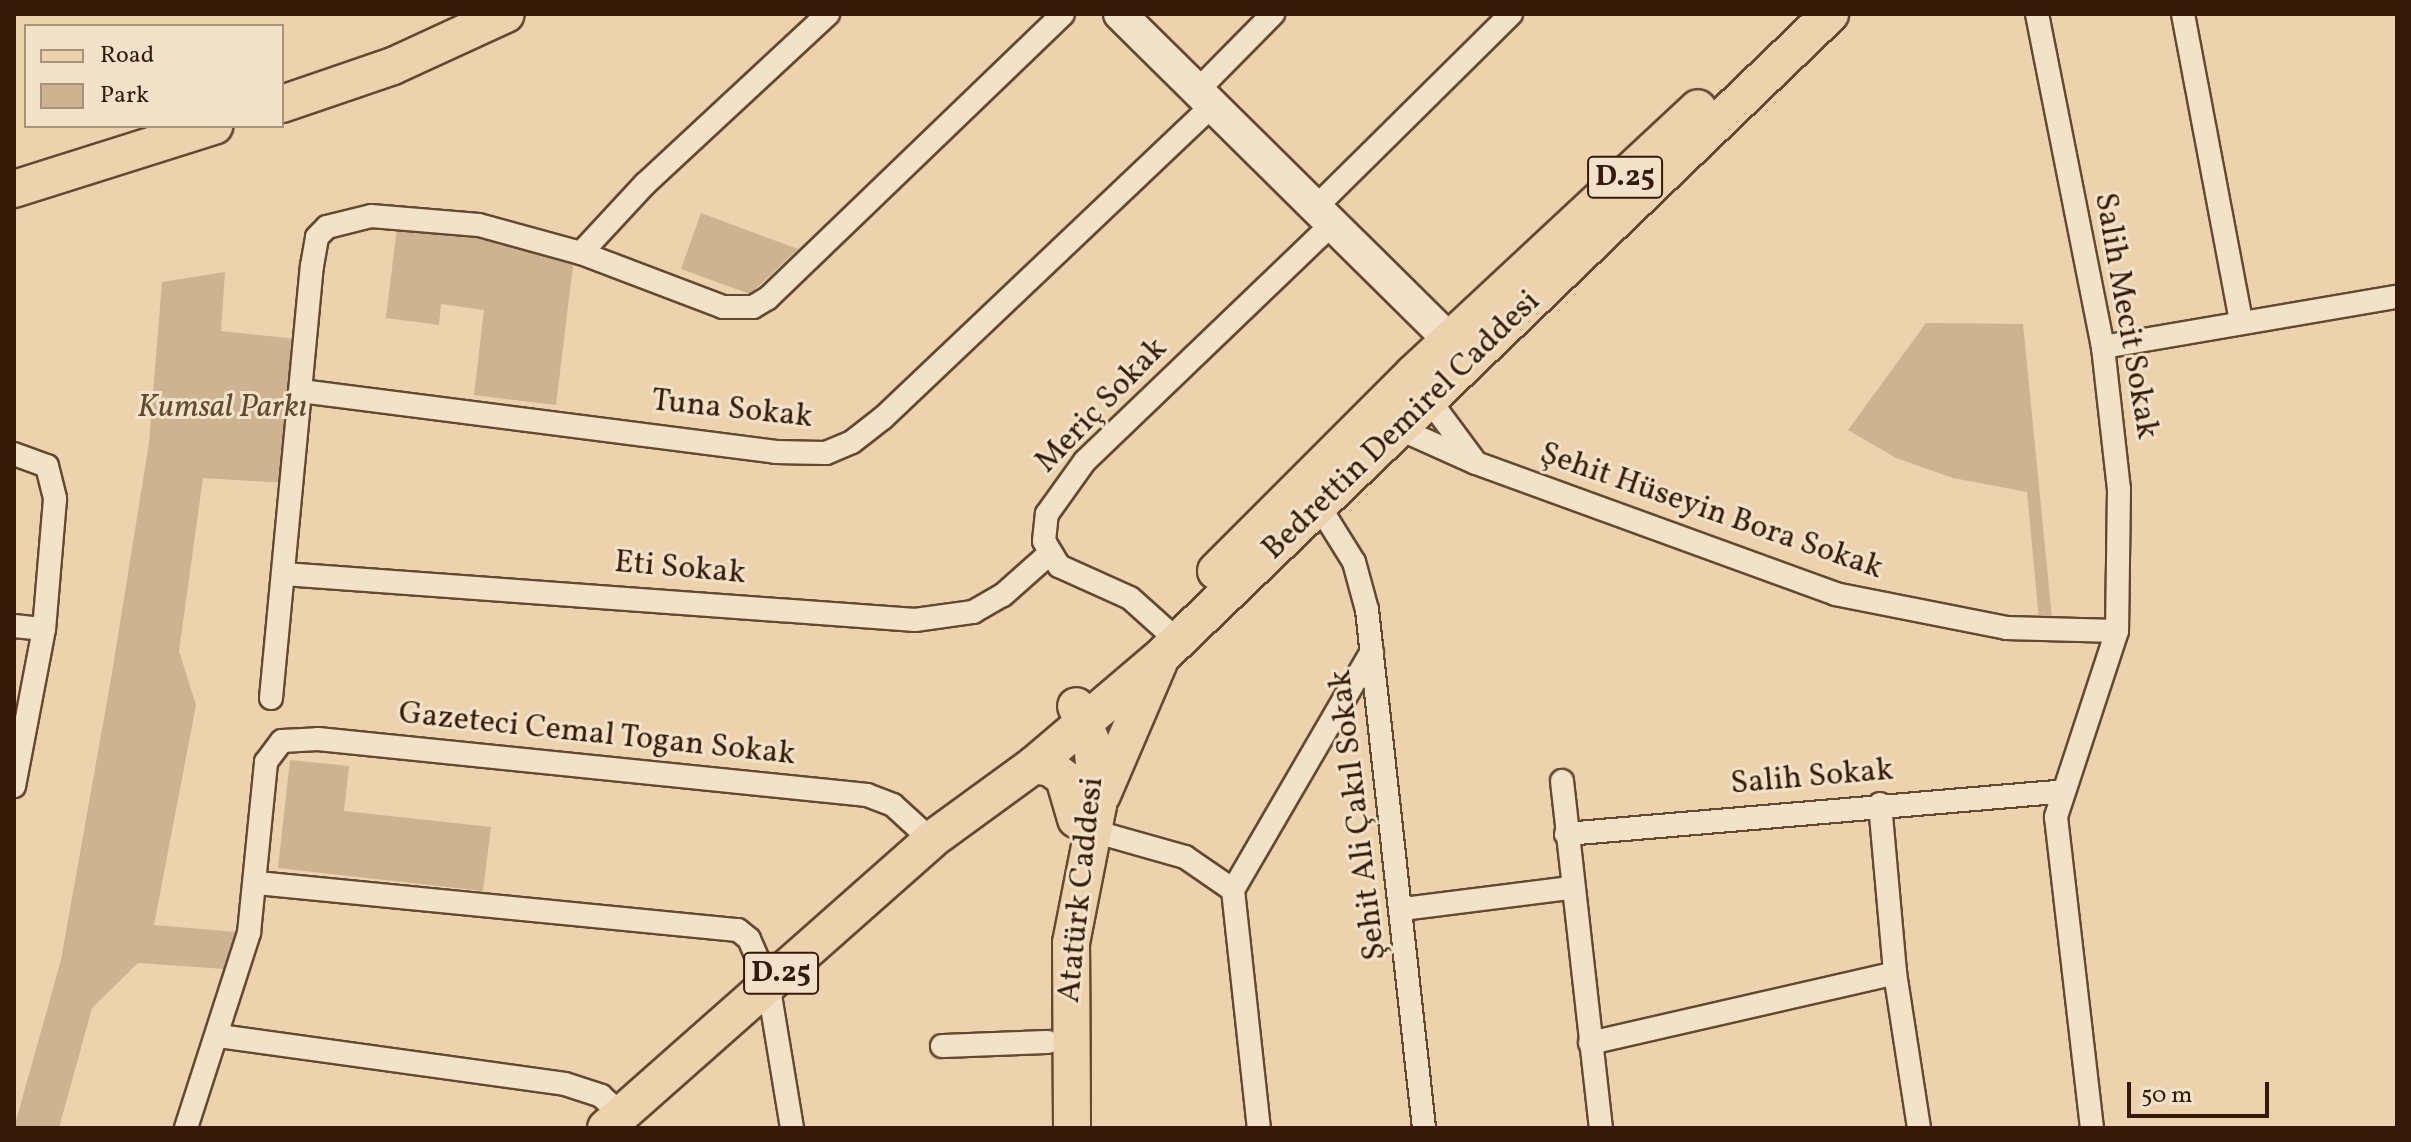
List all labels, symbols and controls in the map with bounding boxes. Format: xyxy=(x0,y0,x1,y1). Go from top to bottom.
legend xyxy=(24,24,284,128)
text: Road xyxy=(100,39,154,73)
text: Park xyxy=(100,79,149,113)
road number: D.25 xyxy=(1587,151,1663,203)
street label: Salih Mecit Sokak xyxy=(2084,190,2166,442)
street label: Bedrettin Demirel Caddesi xyxy=(1255,283,1549,569)
street label: Meriç Sokak xyxy=(1028,330,1176,482)
street label: Tuna Sokak xyxy=(650,382,814,438)
park label: Kumsal Parkı xyxy=(137,389,307,427)
street label: Şehit Hüseyin Bora Sokak xyxy=(1534,435,1888,589)
street label: Eti Sokak xyxy=(613,544,747,594)
street label: Şehit Ali Çakıl Sokak xyxy=(1322,668,1396,962)
street label: Gazeteci Cemal Togan Sokak xyxy=(396,695,798,775)
street label: Salih Sokak xyxy=(1729,752,1895,804)
street label: Atatürk Caddesi xyxy=(1051,775,1113,1005)
road number: D.25 xyxy=(743,947,819,999)
scale bar xyxy=(2131,1066,2273,1116)
text: 50 m xyxy=(2141,1079,2193,1113)

